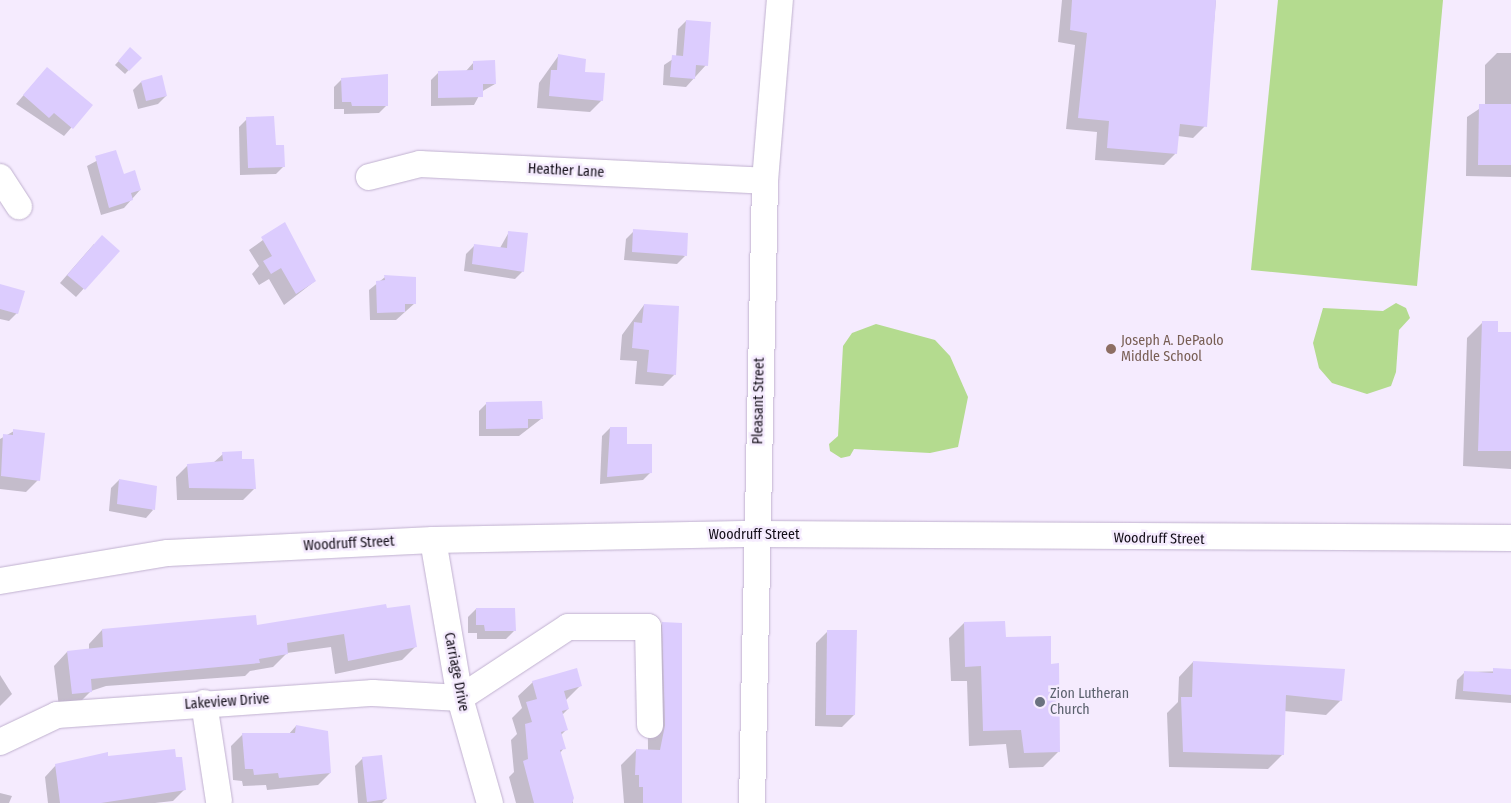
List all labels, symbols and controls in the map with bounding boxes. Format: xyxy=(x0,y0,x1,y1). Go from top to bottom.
street label: Heather Lane xyxy=(527,161,605,181)
place label: Joseph A. DePaolo Middle School xyxy=(1121,333,1224,366)
marker: Joseph A. DePaolo Middle School xyxy=(1105,343,1117,355)
street label: Pleasant Street xyxy=(750,357,768,445)
street label: Woodruff Street xyxy=(708,527,800,543)
street label: Woodruff Street xyxy=(1113,530,1205,548)
street label: Woodruff Street xyxy=(303,533,395,555)
street label: Carriage Drive xyxy=(440,631,472,713)
place label: Zion Lutheran Church xyxy=(1050,686,1129,719)
street label: Lakeview Drive xyxy=(184,691,270,713)
marker: Zion Lutheran Church xyxy=(1034,696,1046,708)

